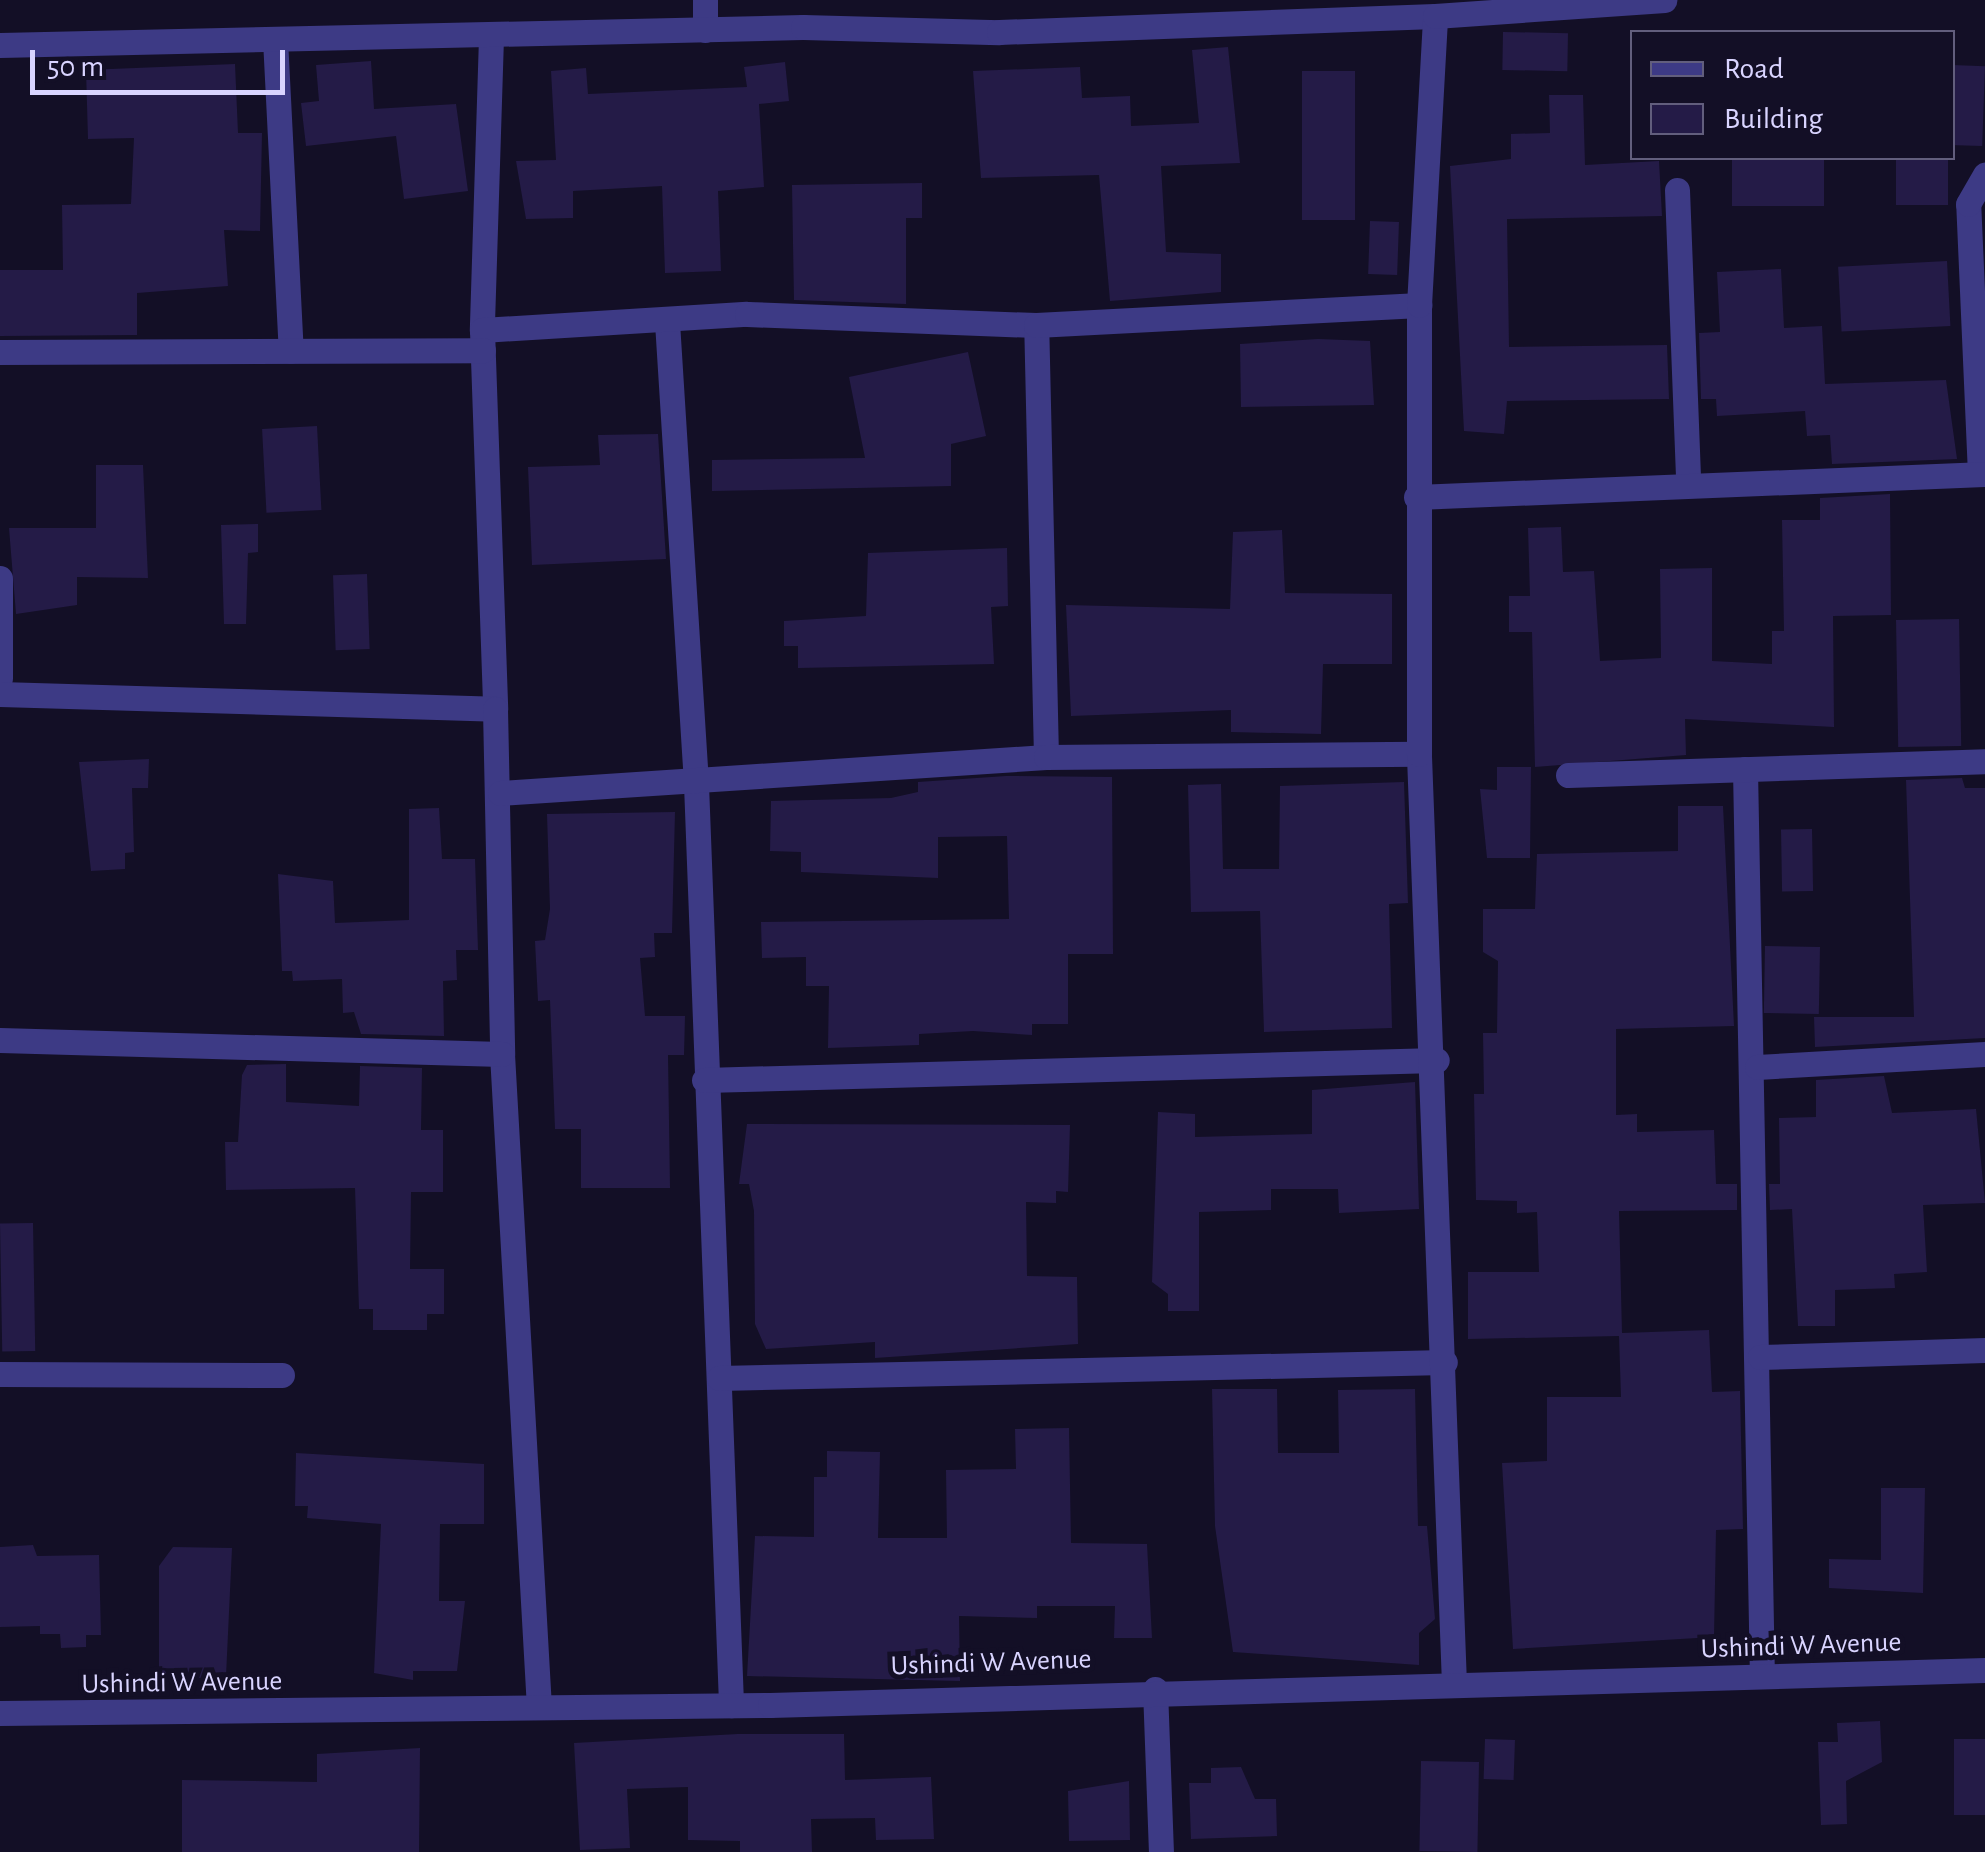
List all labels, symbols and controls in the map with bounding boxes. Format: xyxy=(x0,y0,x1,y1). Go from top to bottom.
scale bar xyxy=(35,30,290,92)
legend xyxy=(1630,30,1955,160)
text: 50 m xyxy=(47,52,104,82)
text: Road xyxy=(1724,54,1784,84)
text: Building xyxy=(1724,104,1823,134)
street label: Ushindi W Avenue xyxy=(1700,1626,1902,1666)
street label: Ushindi W Avenue xyxy=(890,1643,1092,1683)
street label: Ushindi W Avenue xyxy=(81,1664,283,1702)

